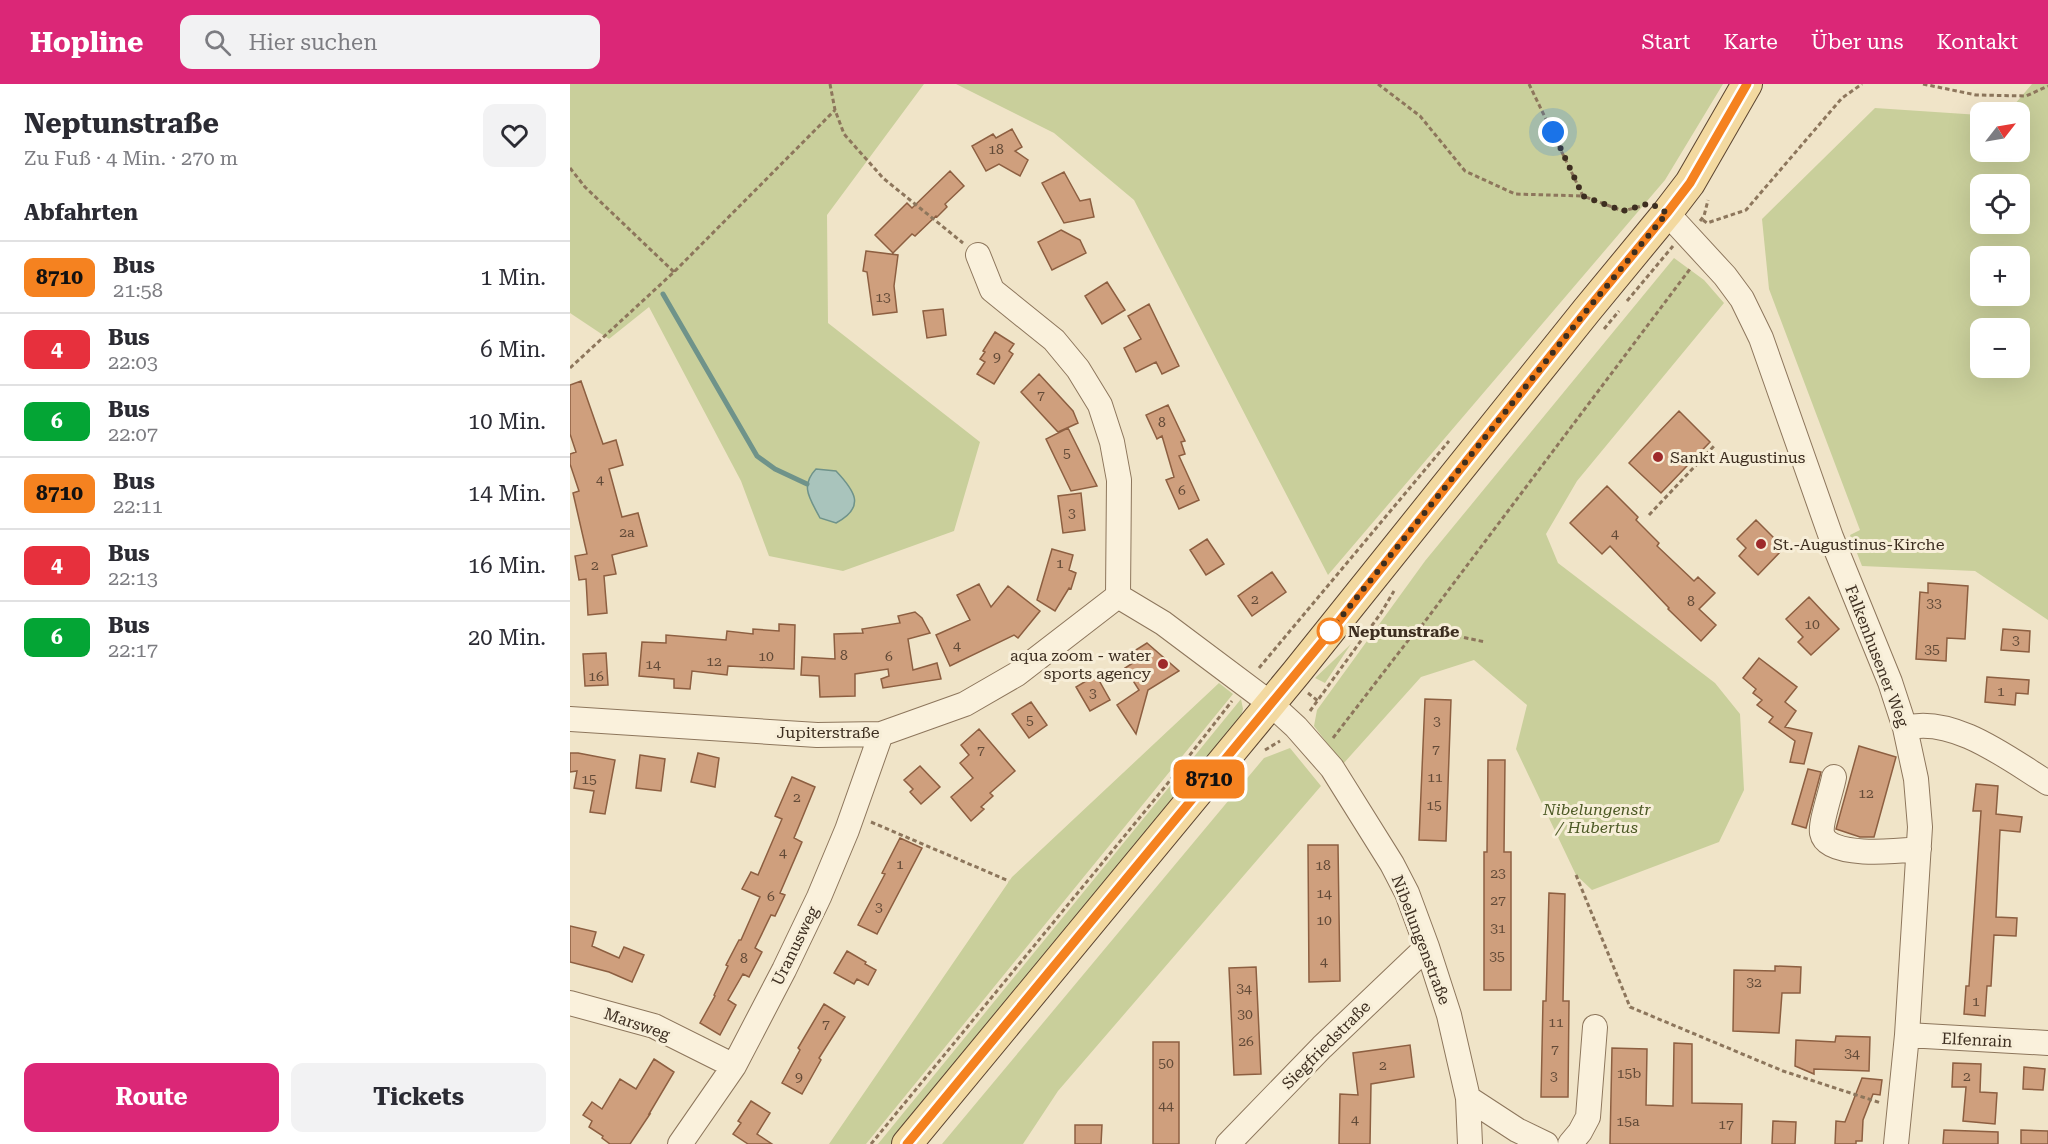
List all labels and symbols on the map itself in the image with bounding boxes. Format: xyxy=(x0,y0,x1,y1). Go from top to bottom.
north arrow xyxy=(1970,102,2030,162)
your location xyxy=(1538,117,1568,147)
house number: 18 xyxy=(988,141,1004,157)
house number: 13 xyxy=(875,289,891,305)
house number: 9 xyxy=(993,349,1001,365)
house number: 7 xyxy=(1037,387,1045,403)
house number: 8 xyxy=(1158,414,1166,430)
house number: 5 xyxy=(1063,445,1071,461)
place label: Sankt Augustinus xyxy=(1670,448,1806,467)
marker: Sankt Augustinus xyxy=(1651,450,1665,464)
house number: 4 xyxy=(596,471,604,487)
house number: 6 xyxy=(1178,482,1186,498)
house number: 3 xyxy=(1068,505,1076,521)
house number: 2a xyxy=(619,524,635,540)
house number: 4 xyxy=(1611,525,1619,541)
place label: St.-Augustinus-Kirche xyxy=(1773,535,1945,554)
marker: St.-Augustinus-Kirche xyxy=(1754,537,1768,551)
house number: 1 xyxy=(1056,555,1064,571)
house number: 2 xyxy=(591,557,599,573)
street label: Falkenhusener Weg xyxy=(1841,582,1913,731)
house number: 2 xyxy=(1251,591,1259,607)
house number: 8 xyxy=(1687,593,1695,609)
house number: 33 xyxy=(1926,595,1942,611)
house number: 10 xyxy=(1804,616,1820,632)
marker: Neptunstraße xyxy=(1317,618,1343,644)
place label: Neptunstraße xyxy=(1348,622,1459,641)
house number: 3 xyxy=(2012,632,2020,648)
house number: 4 xyxy=(953,637,961,653)
house number: 35 xyxy=(1924,641,1940,657)
place label: aqua zoom - water sports agency xyxy=(1010,646,1152,683)
house number: 8 xyxy=(840,647,848,663)
house number: 10 xyxy=(758,648,774,664)
house number: 6 xyxy=(885,648,893,664)
house number: 12 xyxy=(706,653,722,669)
house number: 14 xyxy=(645,656,661,672)
marker: aqua zoom - water sports agency xyxy=(1156,657,1170,671)
house number: 16 xyxy=(588,668,604,684)
house number: 1 xyxy=(1997,683,2005,699)
house number: 3 xyxy=(1089,685,1097,701)
house number: 5 xyxy=(1026,712,1034,728)
house number: 3 xyxy=(1433,713,1441,729)
street label: Jupiterstraße xyxy=(777,723,880,742)
house number: 7 xyxy=(1432,741,1440,757)
house number: 7 xyxy=(977,742,985,758)
line badge: 8710 xyxy=(1167,760,1251,798)
house number: 11 xyxy=(1427,769,1443,785)
house number: 15 xyxy=(581,771,597,787)
house number: 12 xyxy=(1858,785,1874,801)
house number: 2 xyxy=(793,789,801,805)
house number: 15 xyxy=(1426,797,1442,813)
park label: Nibelungenstr / Hubertus xyxy=(1542,800,1651,837)
house number: 4 xyxy=(779,844,787,860)
house number: 1 xyxy=(896,856,904,872)
house number: 18 xyxy=(1315,857,1331,873)
house number: 23 xyxy=(1490,865,1506,881)
street label: Nibelungenstraße xyxy=(1388,872,1455,1008)
house number: 14 xyxy=(1316,885,1332,901)
house number: 6 xyxy=(767,888,775,904)
house number: 27 xyxy=(1490,892,1506,908)
house number: 3 xyxy=(875,899,883,915)
street label: Uranusweg xyxy=(768,902,823,989)
house number: 10 xyxy=(1316,912,1332,928)
house number: 31 xyxy=(1490,920,1506,936)
house number: 35 xyxy=(1489,948,1505,964)
house number: 8 xyxy=(740,950,748,966)
house number: 4 xyxy=(1320,953,1328,969)
house number: 32 xyxy=(1746,974,1762,990)
house number: 34 xyxy=(1236,980,1252,996)
house number: 1 xyxy=(1972,993,1980,1009)
street label: Siegfriedstraße xyxy=(1278,997,1374,1093)
street label: Marsweg xyxy=(601,1004,673,1044)
house number: 30 xyxy=(1237,1006,1253,1022)
house number: 11 xyxy=(1548,1014,1564,1030)
house number: 7 xyxy=(822,1016,830,1032)
street label: Elfenrain xyxy=(1941,1029,2013,1051)
house number: 26 xyxy=(1238,1033,1254,1049)
house number: 7 xyxy=(1551,1041,1559,1057)
house number: 34 xyxy=(1844,1045,1860,1061)
house number: 50 xyxy=(1158,1055,1174,1071)
house number: 2 xyxy=(1379,1057,1387,1073)
house number: 15b xyxy=(1617,1065,1641,1081)
house number: 3 xyxy=(1550,1068,1558,1084)
house number: 2 xyxy=(1963,1068,1971,1084)
house number: 9 xyxy=(795,1069,803,1085)
house number: 44 xyxy=(1158,1097,1174,1113)
house number: 4 xyxy=(1351,1111,1359,1127)
house number: 15a xyxy=(1616,1113,1640,1129)
house number: 17 xyxy=(1718,1116,1734,1132)

